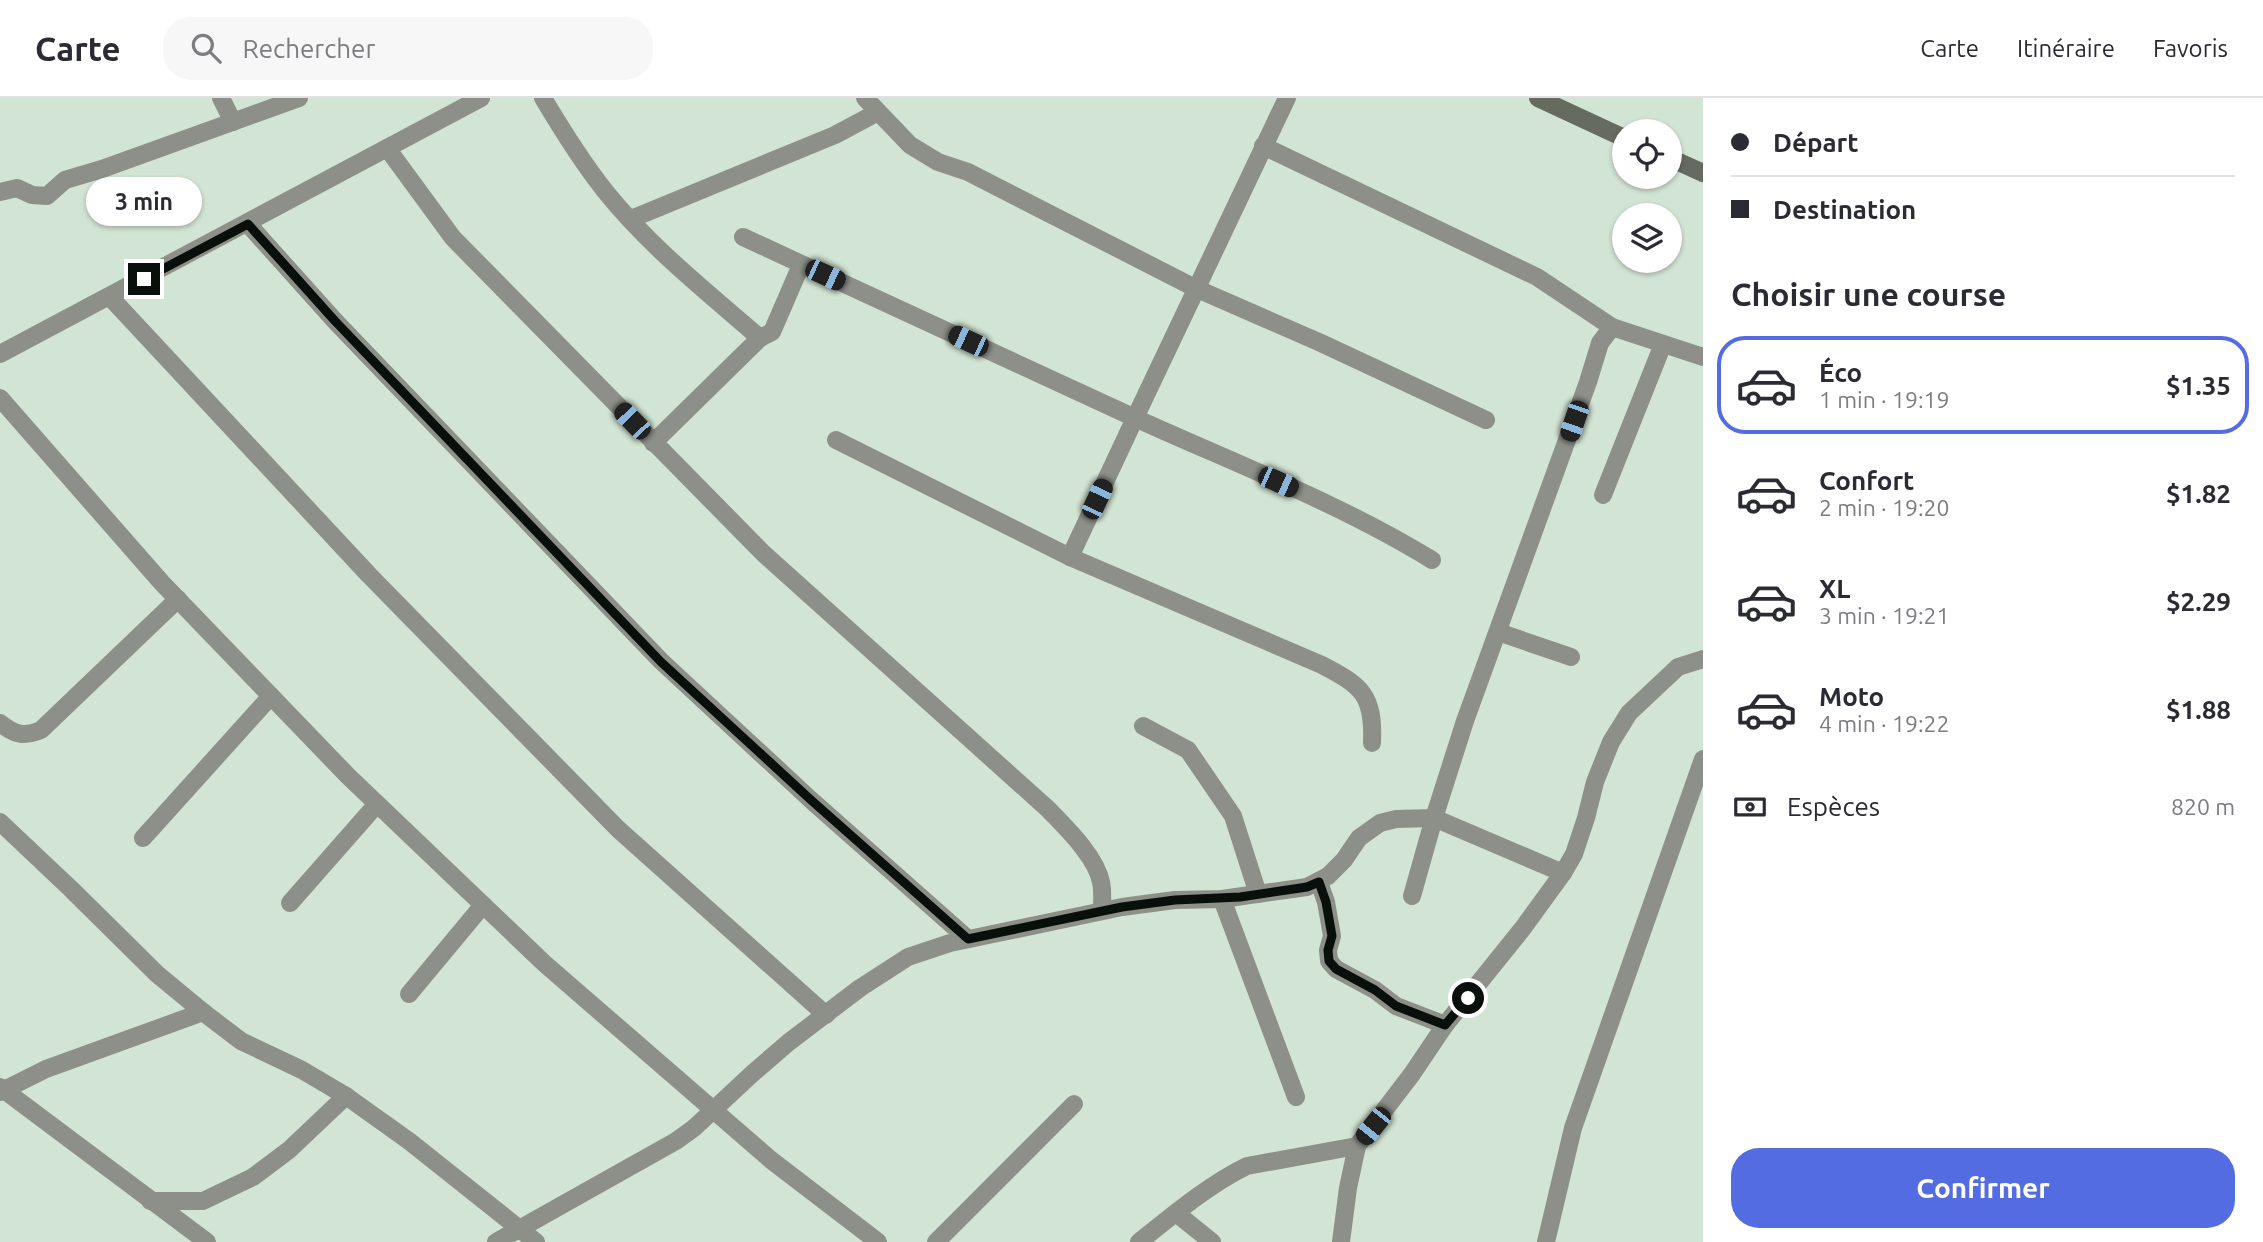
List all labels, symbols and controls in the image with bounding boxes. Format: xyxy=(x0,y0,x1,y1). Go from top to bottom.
search box xyxy=(163,17,653,80)
icon: search xyxy=(187,29,225,67)
text: Carte xyxy=(35,30,121,67)
text: Rechercher xyxy=(243,34,375,63)
text: Carte xyxy=(1920,35,1979,62)
text: Itinéraire xyxy=(2017,35,2115,62)
text: Favoris xyxy=(2153,35,2228,62)
map controls xyxy=(1612,119,1682,273)
button: locate xyxy=(1612,119,1682,189)
text: Départ xyxy=(1773,128,1859,157)
callout: 3 min xyxy=(86,178,202,226)
text: 3 min xyxy=(115,189,173,214)
text: Destination xyxy=(1773,195,1916,224)
button: layers xyxy=(1612,203,1682,273)
car xyxy=(802,257,849,293)
route end xyxy=(128,263,160,295)
text: Choisir une course xyxy=(1731,276,2006,312)
car xyxy=(945,323,992,359)
icon: car xyxy=(1735,354,1798,417)
text: Éco xyxy=(1819,358,1862,387)
text: $1.35 xyxy=(2166,371,2231,400)
text: 1 min · 19:19 xyxy=(1819,387,1950,412)
car xyxy=(1558,398,1591,444)
car xyxy=(610,399,655,443)
icon: car xyxy=(1735,462,1798,525)
car xyxy=(1255,464,1302,500)
text: Confort xyxy=(1819,466,1914,495)
car xyxy=(1079,476,1116,522)
text: $1.82 xyxy=(2166,479,2231,508)
text: 2 min · 19:20 xyxy=(1819,495,1950,520)
icon: car xyxy=(1735,570,1798,633)
text: XL xyxy=(1819,574,1850,603)
text: $2.29 xyxy=(2166,587,2231,616)
text: 3 min · 19:21 xyxy=(1819,603,1950,628)
icon: car xyxy=(1735,678,1798,741)
text: Moto xyxy=(1819,682,1884,711)
text: $1.88 xyxy=(2166,695,2231,724)
text: 4 min · 19:22 xyxy=(1819,711,1950,736)
icon: cash xyxy=(1731,788,1769,826)
text: Espèces xyxy=(1787,792,1880,821)
text: 820 m xyxy=(2171,794,2235,819)
route start xyxy=(1452,982,1484,1014)
car xyxy=(1352,1103,1395,1149)
button: Confirmer xyxy=(1731,1148,2235,1228)

